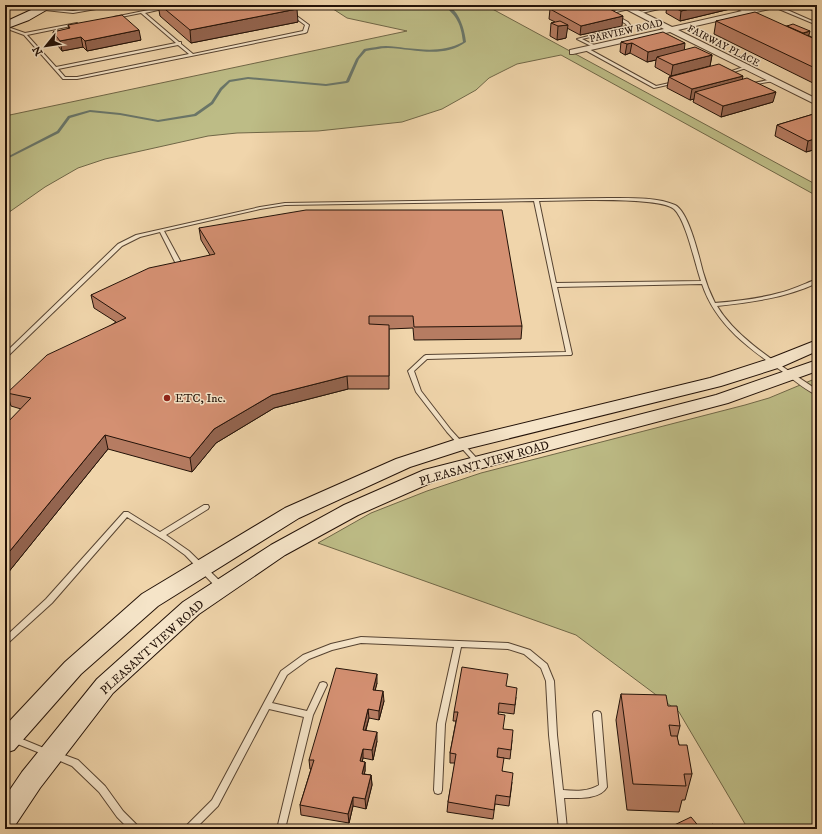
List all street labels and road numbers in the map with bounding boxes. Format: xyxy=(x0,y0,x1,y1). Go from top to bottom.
street label: PARVIEW ROAD xyxy=(589,17,664,45)
street label: FAIRWAY PLACE xyxy=(685,23,762,69)
street label: PLEASANT VIEW ROAD xyxy=(417,438,551,489)
street label: PLEASANT VIEW ROAD xyxy=(97,597,207,698)

